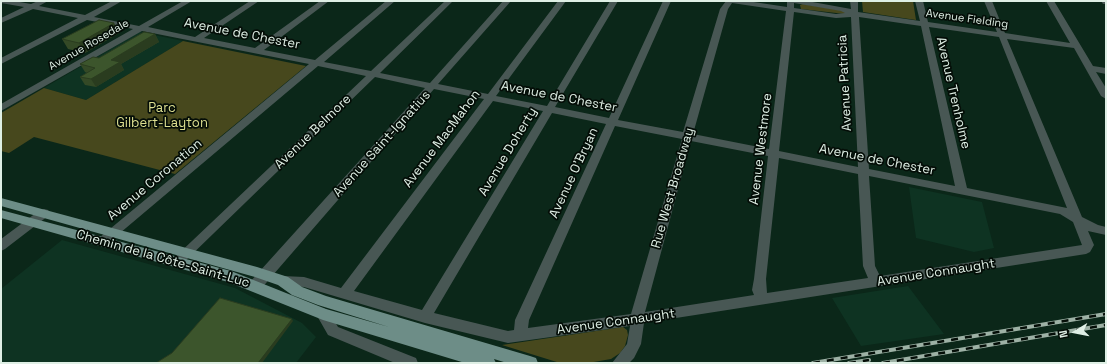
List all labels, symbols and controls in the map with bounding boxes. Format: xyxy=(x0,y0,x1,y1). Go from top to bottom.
street label: Avenue Fielding xyxy=(925,7,1009,31)
street label: Avenue de Chester xyxy=(183,15,301,53)
street label: Avenue Rosedale xyxy=(47,17,131,73)
street label: Avenue Patricia xyxy=(835,34,855,132)
street label: Avenue Trenholme xyxy=(933,36,973,150)
street label: Avenue de Chester xyxy=(500,78,618,116)
street label: Avenue MacMahon xyxy=(400,87,484,191)
street label: Avenue Saint-Ignatius xyxy=(330,88,434,200)
street label: Avenue Belmore xyxy=(272,92,354,172)
street label: Avenue Westmore xyxy=(746,92,776,206)
park label: Parc Gilbert-Layton xyxy=(116,100,208,131)
street label: Avenue Doherty xyxy=(475,105,541,199)
street label: Avenue O'Bryan xyxy=(546,125,602,221)
street label: Rue West Broadway xyxy=(648,126,698,250)
street label: Avenue Coronation xyxy=(105,136,205,224)
street label: Avenue de Chester xyxy=(818,141,936,179)
street label: Chemin de la Côte-Saint-Luc xyxy=(75,227,251,291)
street label: Avenue Connaught xyxy=(876,256,996,290)
street label: Avenue Connaught xyxy=(556,306,676,338)
north arrow xyxy=(1055,312,1095,352)
text: N xyxy=(1056,329,1071,339)

